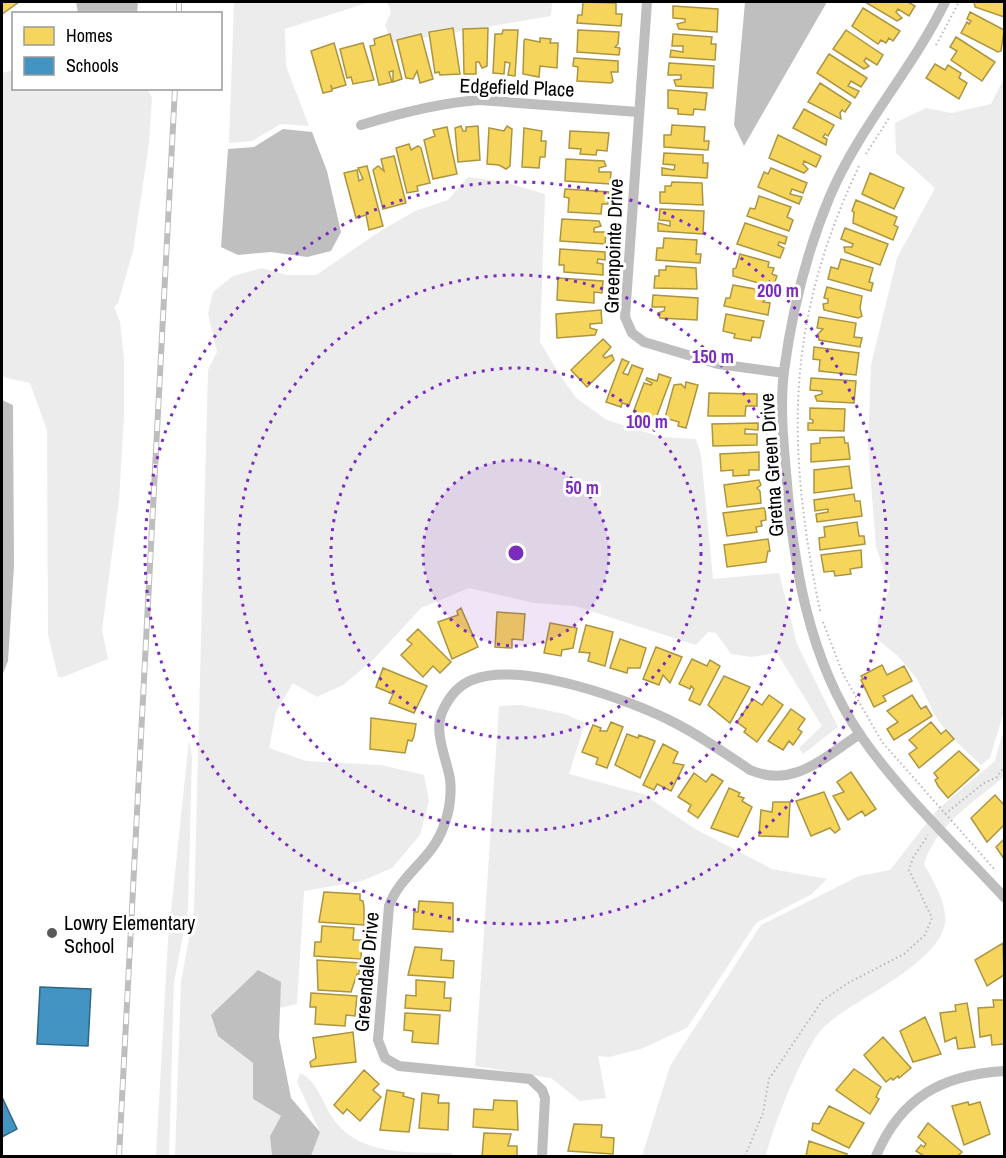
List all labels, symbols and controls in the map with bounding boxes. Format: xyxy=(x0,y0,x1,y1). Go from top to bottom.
legend xyxy=(12,12,222,90)
text: Homes xyxy=(66,23,113,48)
text: Schools xyxy=(66,53,119,78)
street label: Edgefield Place xyxy=(459,72,575,102)
street label: Greenpointe Drive xyxy=(597,178,629,314)
text: 200 m xyxy=(757,278,799,303)
text: 150 m xyxy=(692,344,734,369)
street label: Gretna Green Drive xyxy=(753,392,789,538)
text: 100 m xyxy=(626,409,668,434)
text: 50 m xyxy=(565,475,599,500)
centre of rings xyxy=(506,543,526,563)
place label: Lowry Elementary School xyxy=(64,909,196,959)
street label: Greendale Drive xyxy=(347,911,385,1033)
marker: Lowry Elementary School xyxy=(45,926,59,940)

